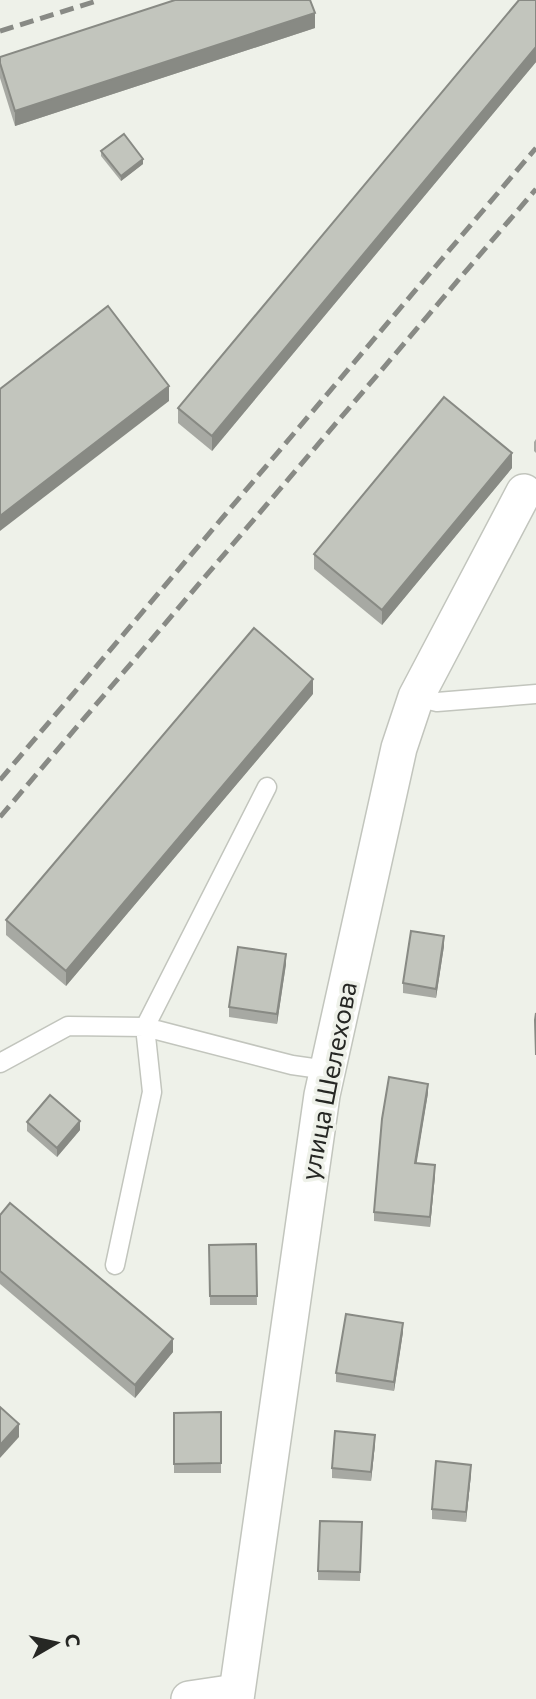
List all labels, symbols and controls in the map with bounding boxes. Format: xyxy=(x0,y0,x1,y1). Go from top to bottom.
street label: улица Шелехова xyxy=(293,979,362,1183)
north arrow xyxy=(21,1608,91,1678)
text: С xyxy=(61,1632,86,1648)

